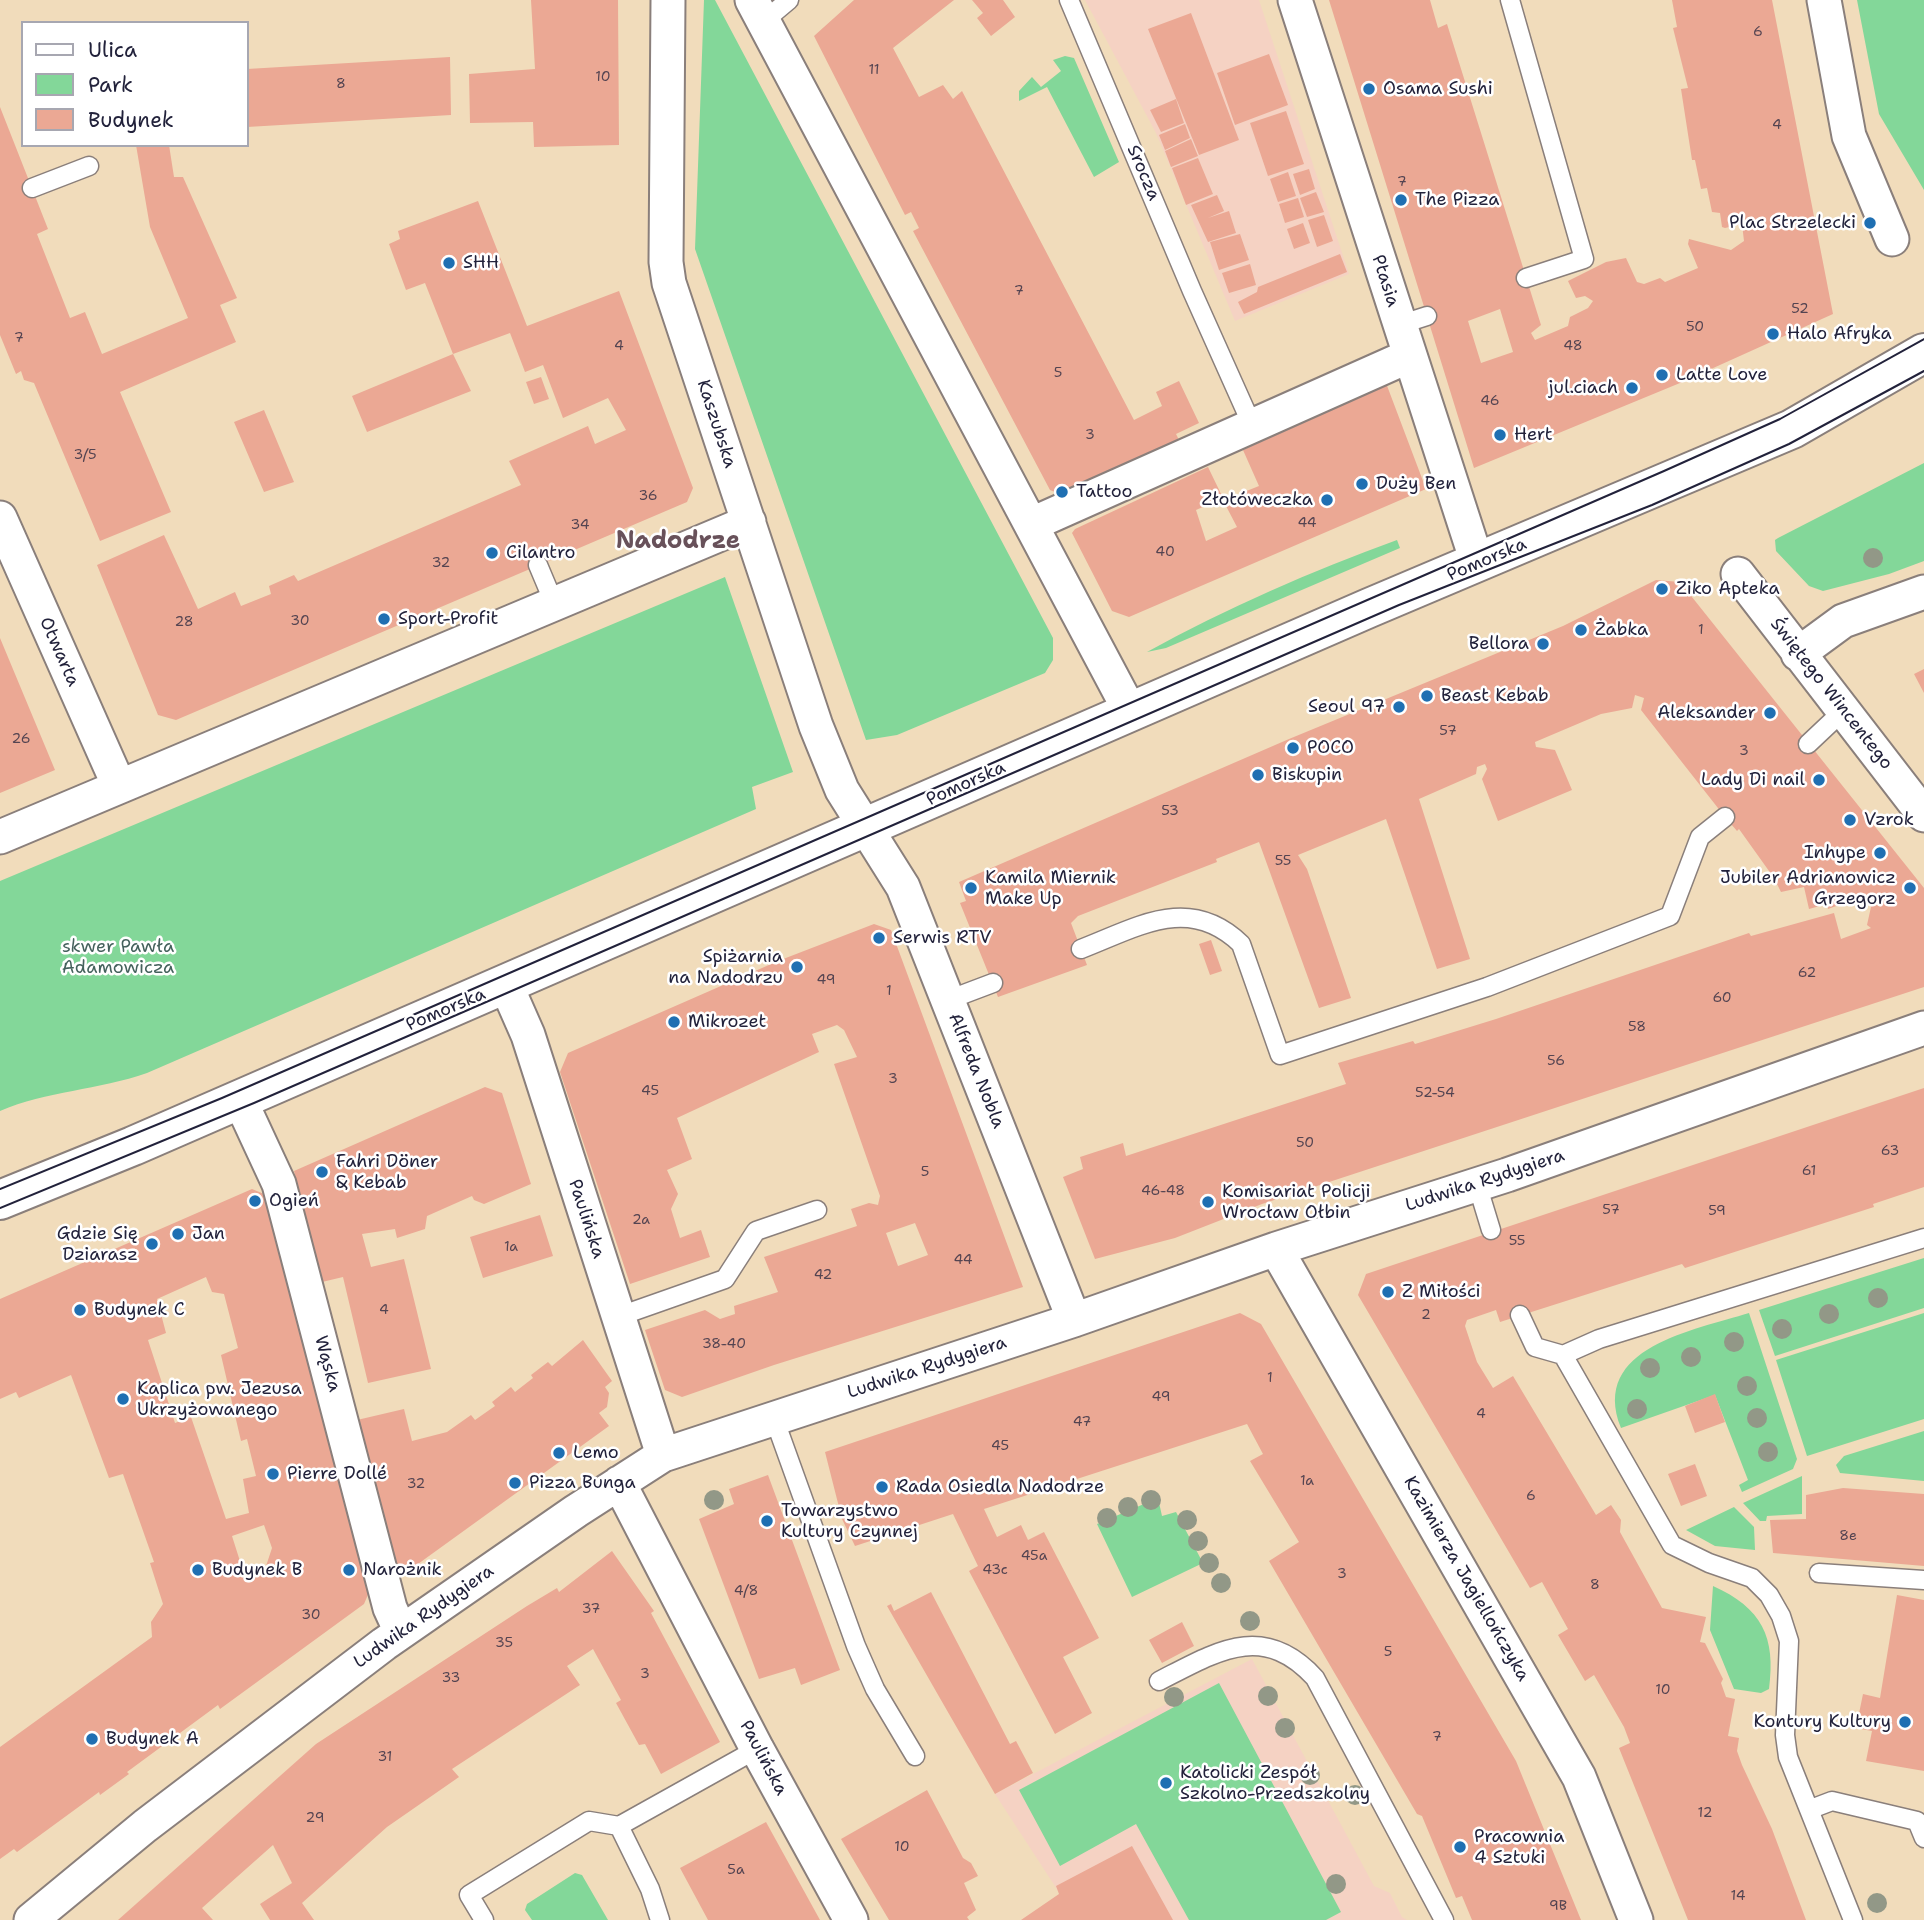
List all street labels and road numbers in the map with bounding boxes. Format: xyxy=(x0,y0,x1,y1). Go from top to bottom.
street label: Srocza xyxy=(1122,142,1164,204)
street label: Ptasia xyxy=(1366,252,1404,310)
street label: Kaszubska xyxy=(692,377,740,471)
street label: Pomorska xyxy=(1444,534,1530,586)
street label: Otwarta xyxy=(34,614,84,690)
street label: Świętego Wincentego xyxy=(1765,614,1897,774)
street label: Pomorska xyxy=(923,757,1009,811)
street label: Pomorska xyxy=(403,984,489,1036)
street label: Alfreda Nobla xyxy=(943,1010,1009,1132)
street label: Ludwika Rydygiera xyxy=(1403,1145,1567,1217)
street label: Paulińska xyxy=(563,1177,609,1261)
street label: Ludwika Rydygiera xyxy=(845,1332,1009,1404)
street label: Wąska xyxy=(309,1334,345,1394)
street label: Kazimierza Jagiellończyka xyxy=(1398,1473,1534,1685)
street label: Ludwika Rydygiera xyxy=(350,1561,498,1673)
street label: Paulińska xyxy=(734,1717,792,1799)

